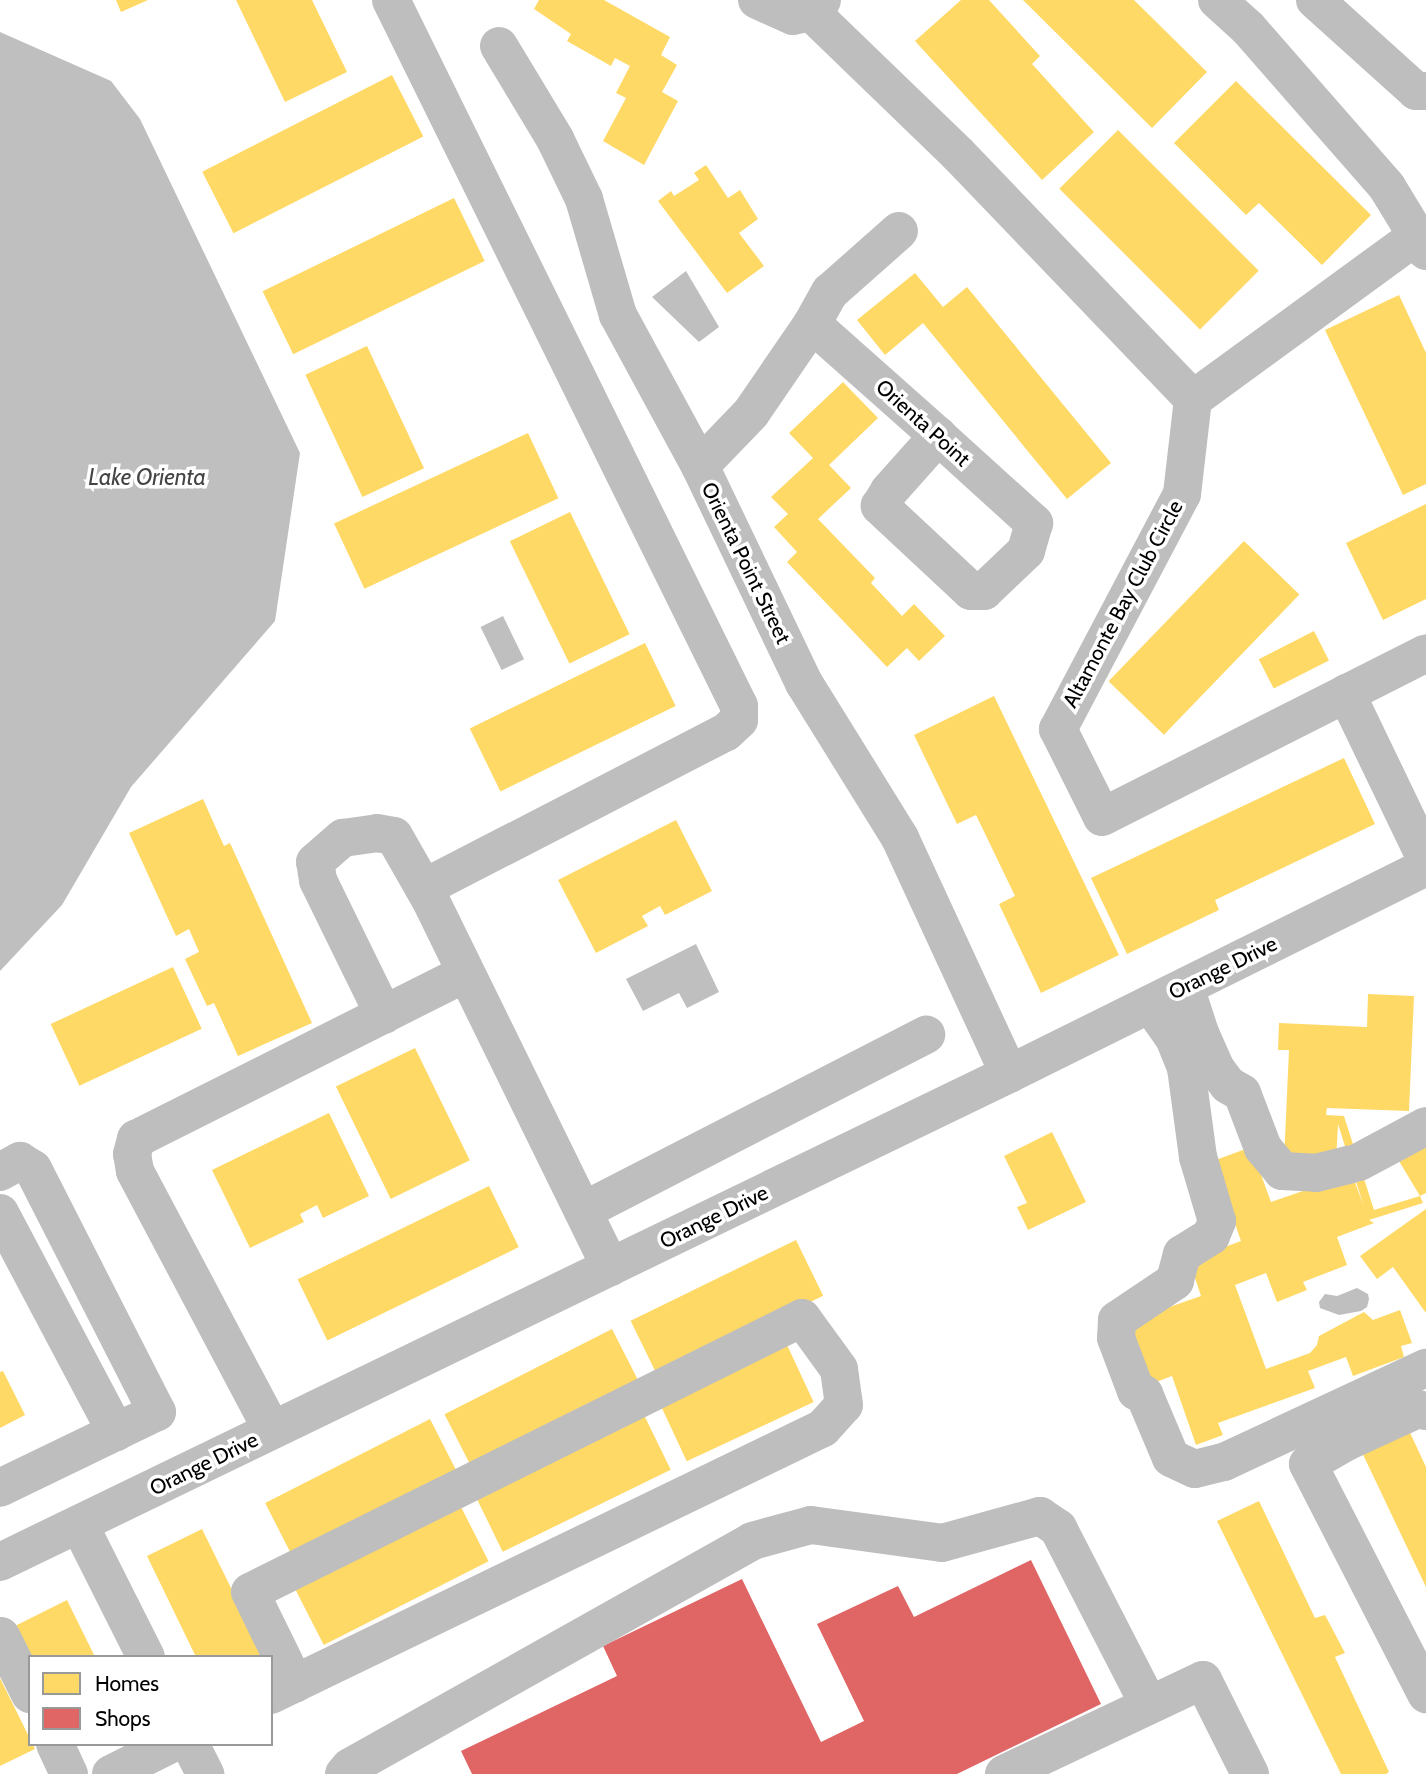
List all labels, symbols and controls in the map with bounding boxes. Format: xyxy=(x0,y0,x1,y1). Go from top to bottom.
street label: Orienta Point xyxy=(871,374,975,472)
water label: Lake Orienta xyxy=(88,463,206,491)
street label: Orienta Point Street xyxy=(696,478,796,648)
street label: Altamonte Bay Club Circle xyxy=(1058,496,1188,712)
street label: Orange Drive xyxy=(1165,931,1281,1005)
street label: Orange Drive xyxy=(656,1180,772,1254)
street label: Orange Drive xyxy=(146,1427,262,1501)
legend xyxy=(28,1655,273,1746)
text: Homes xyxy=(95,1671,159,1696)
text: Shops xyxy=(95,1706,150,1731)

